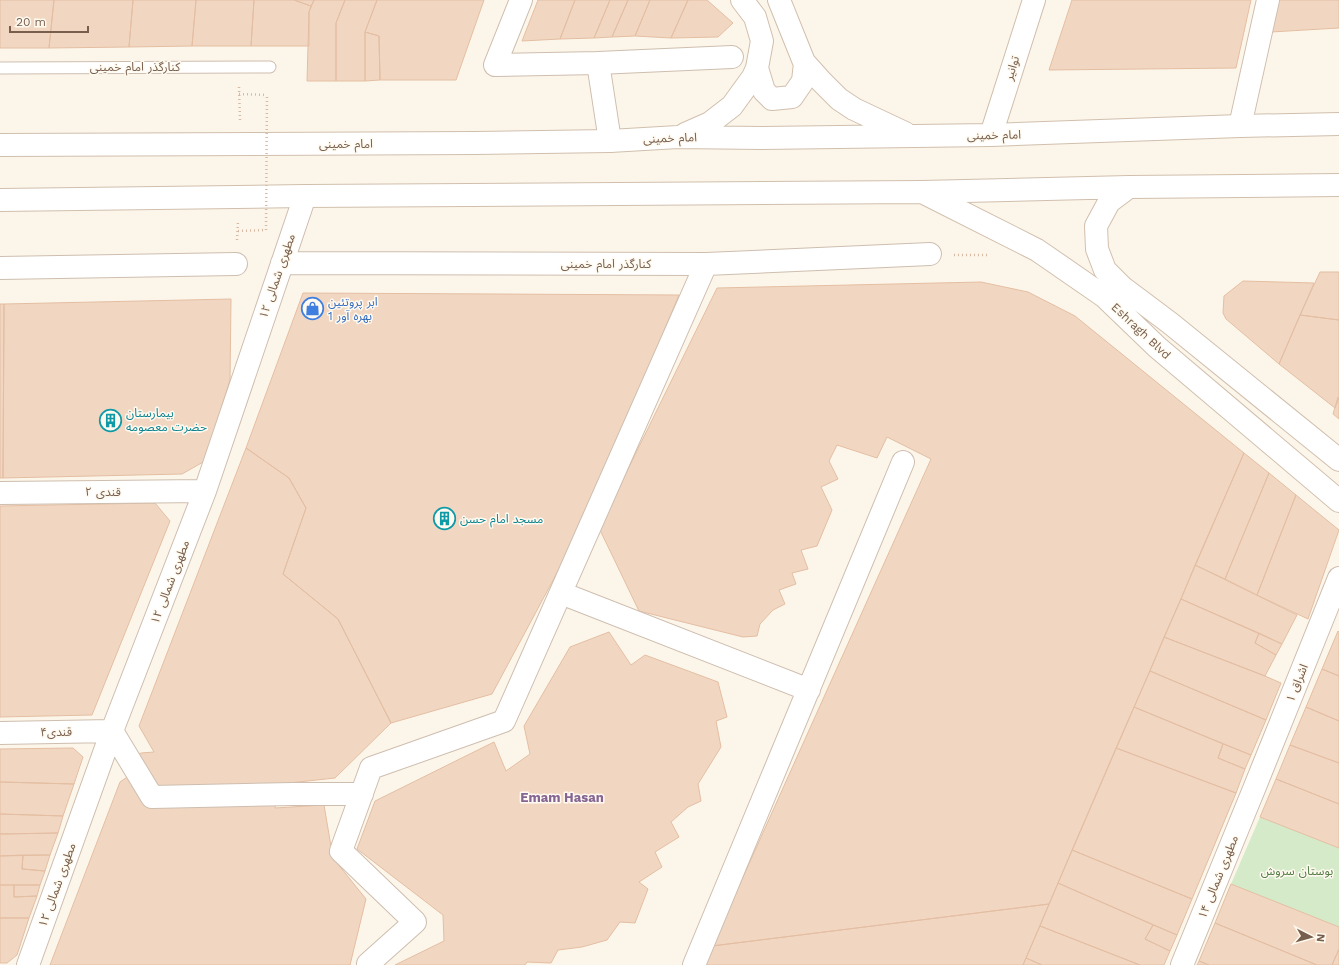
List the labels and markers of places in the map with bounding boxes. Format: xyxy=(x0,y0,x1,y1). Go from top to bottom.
place label: ابر پروتئین بهره آور 1 xyxy=(328,295,378,323)
shop icon: ابر پروتئین بهره آور 1 xyxy=(299,296,325,322)
place label: بیمارستان حضرت معصومه xyxy=(126,406,207,434)
building icon: بیمارستان حضرت معصومه xyxy=(97,407,123,433)
building icon: مسجد امام حسن xyxy=(431,506,457,532)
place label: مسجد امام حسن xyxy=(460,512,543,528)

